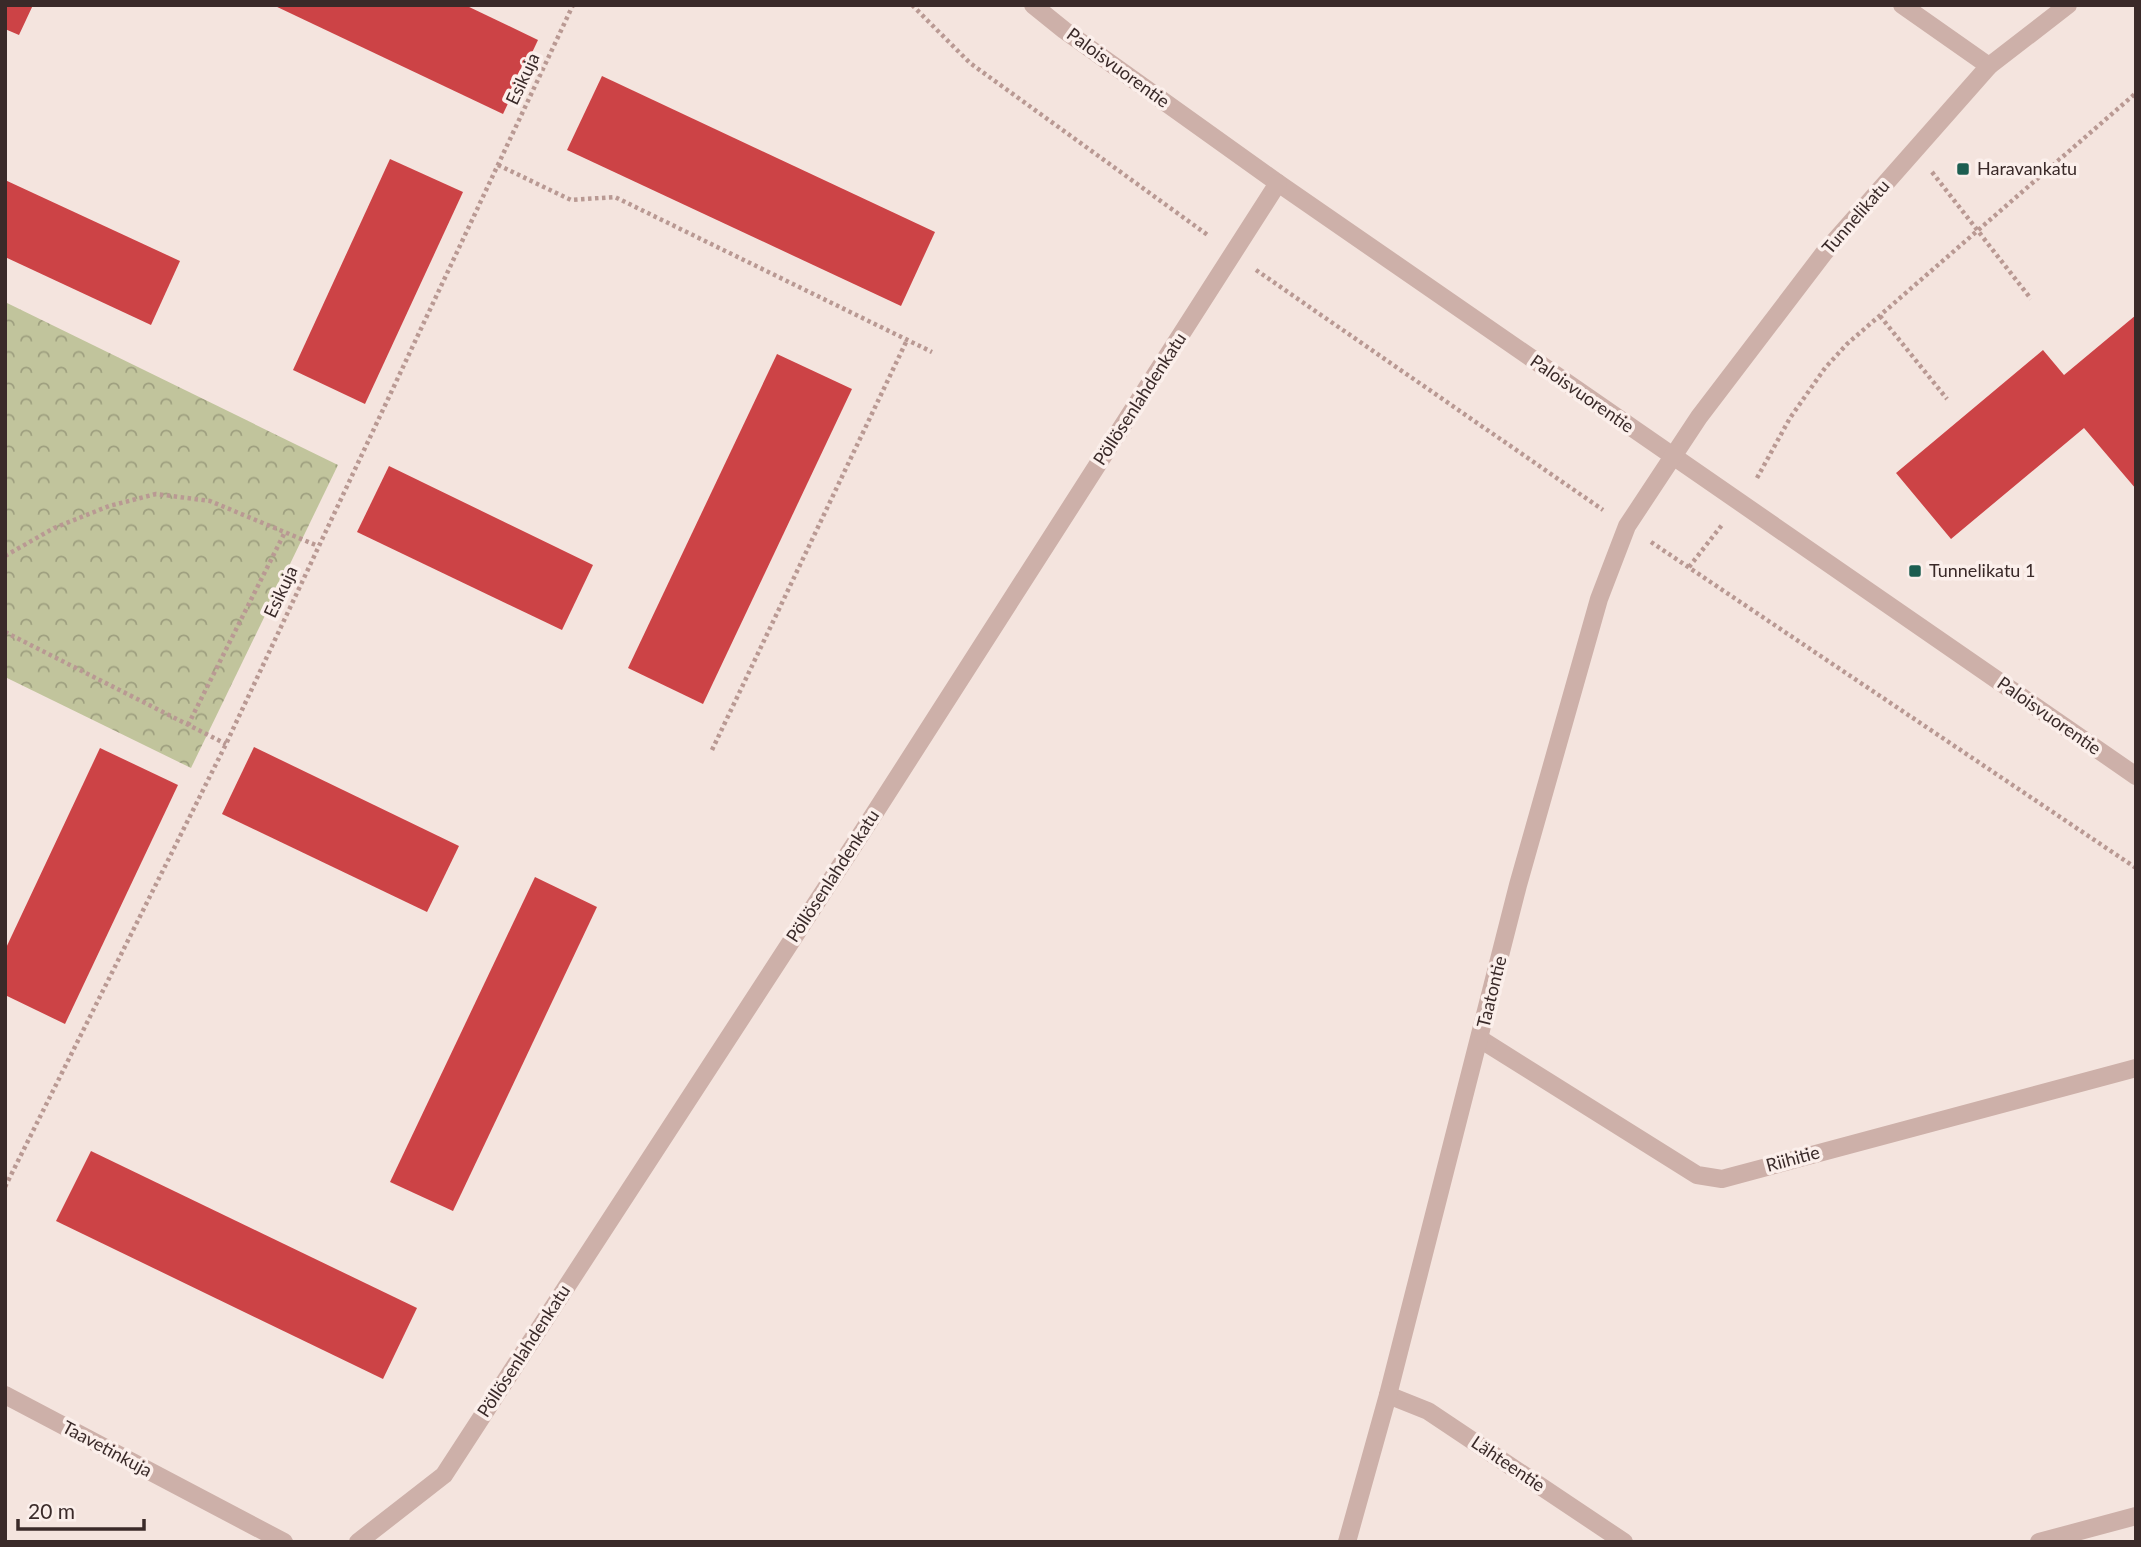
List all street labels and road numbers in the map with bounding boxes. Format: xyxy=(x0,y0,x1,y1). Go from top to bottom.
street label: Paloisvuorentie xyxy=(1063,23,1174,112)
street label: Esikuja xyxy=(501,49,544,108)
street label: Tunnelikatu xyxy=(1817,175,1894,258)
street label: Pöllösenlahdenkatu xyxy=(1088,328,1190,469)
street label: Paloisvuorentie xyxy=(1526,349,1639,437)
street label: Esikuja xyxy=(259,562,302,621)
street label: Paloisvuorentie xyxy=(1993,671,2106,759)
street label: Pöllösenlahdenkatu xyxy=(781,805,883,946)
street label: Taatontie xyxy=(1471,953,1511,1030)
street label: Riihitie xyxy=(1763,1140,1822,1176)
street label: Pöllösenlahdenkatu xyxy=(472,1280,574,1421)
street label: Taavetinkuja xyxy=(59,1415,156,1481)
street label: Lähteentie xyxy=(1468,1431,1550,1496)

